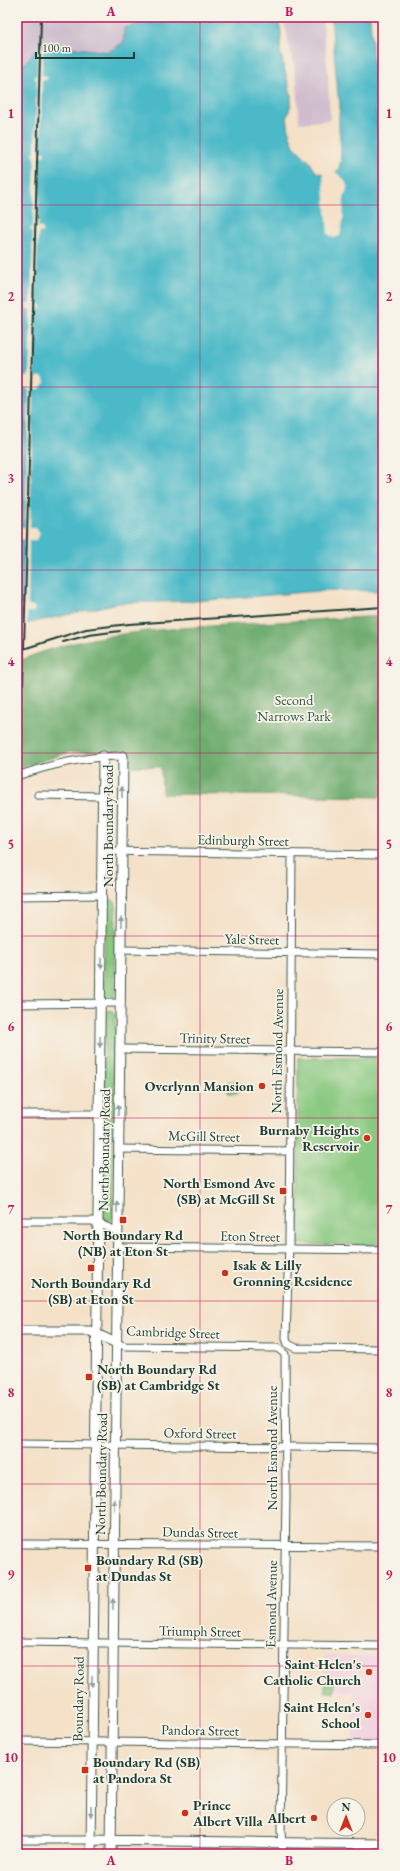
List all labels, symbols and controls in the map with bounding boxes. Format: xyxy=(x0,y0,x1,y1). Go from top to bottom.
text: A xyxy=(105,3,116,20)
text: B xyxy=(285,3,293,20)
scale bar xyxy=(36,34,134,60)
text: 100 m xyxy=(42,40,72,56)
text: 1 xyxy=(8,105,15,122)
text: 1 xyxy=(386,105,393,122)
text: 2 xyxy=(8,288,15,305)
text: 2 xyxy=(386,288,393,305)
text: 3 xyxy=(8,470,15,487)
text: 3 xyxy=(386,470,393,487)
text: 4 xyxy=(8,653,15,670)
text: 4 xyxy=(386,653,393,670)
park label: Second Narrows Park xyxy=(257,691,331,725)
street label: North Boundary Road xyxy=(99,764,117,887)
one-way arrow xyxy=(119,785,125,798)
street label: Edinburgh Street xyxy=(197,830,290,850)
text: 5 xyxy=(8,836,14,853)
text: 5 xyxy=(386,836,392,853)
one-way arrow xyxy=(118,916,125,928)
street label: Yale Street xyxy=(225,930,280,948)
one-way arrow xyxy=(97,957,104,969)
street label: North Esmond Avenue xyxy=(267,988,287,1114)
text: 6 xyxy=(8,1018,15,1035)
text: 6 xyxy=(386,1018,393,1035)
street label: Trinity Street xyxy=(179,1028,251,1048)
one-way arrow xyxy=(96,1036,103,1048)
place label: Overlynn Mansion xyxy=(145,1077,254,1095)
marker: Overlynn Mansion xyxy=(257,1081,267,1091)
street label: North Boundary Road xyxy=(94,1088,114,1211)
one-way arrow xyxy=(115,1103,121,1116)
place label: Burnaby Heights Reservoir xyxy=(259,1121,359,1155)
street label: McGill Street xyxy=(168,1126,241,1146)
marker: Burnaby Heights Reservoir xyxy=(362,1133,372,1143)
place label: North Esmond Ave (SB) at McGill St xyxy=(163,1174,276,1208)
marker: North Esmond Ave (SB) at McGill St xyxy=(278,1186,288,1196)
text: 7 xyxy=(8,1201,15,1218)
one-way arrow xyxy=(114,1201,121,1213)
text: 7 xyxy=(386,1201,393,1218)
marker: North Boundary Rd (NB) at Eton St xyxy=(118,1215,128,1225)
place label: North Boundary Rd (NB) at Eton St xyxy=(63,1226,183,1260)
street label: Eton Street xyxy=(220,1226,281,1246)
place label: Isak & Lilly Gronning Residence xyxy=(233,1256,352,1290)
marker: North Boundary Rd (SB) at Eton St xyxy=(86,1263,96,1273)
marker: Isak & Lilly Gronning Residence xyxy=(220,1268,230,1278)
place label: North Boundary Rd (SB) at Eton St xyxy=(31,1274,151,1308)
street label: Cambridge Street xyxy=(126,1321,221,1343)
place label: North Boundary Rd (SB) at Cambridge St xyxy=(97,1360,220,1394)
marker: North Boundary Rd (SB) at Cambridge St xyxy=(84,1372,94,1382)
text: 8 xyxy=(8,1384,15,1401)
text: 8 xyxy=(386,1384,393,1401)
street label: North Esmond Avenue xyxy=(263,1385,281,1510)
street label: North Boundary Road xyxy=(91,1412,111,1535)
street label: Oxford Street xyxy=(163,1423,237,1443)
one-way arrow xyxy=(111,1498,117,1511)
street label: Dundas Street xyxy=(162,1522,239,1542)
place label: Boundary Rd (SB) at Dundas St xyxy=(96,1551,203,1585)
street label: Esmond Avenue xyxy=(261,1559,281,1648)
marker: Boundary Rd (SB) at Dundas St xyxy=(83,1563,93,1573)
text: 9 xyxy=(8,1566,15,1583)
text: 9 xyxy=(386,1566,393,1583)
one-way arrow xyxy=(110,1597,116,1610)
street label: Triumph Street xyxy=(159,1621,242,1641)
street label: Boundary Road xyxy=(68,1655,88,1742)
place label: Saint Helen's Catholic Church xyxy=(263,1655,361,1689)
marker: Saint Helen's Catholic Church xyxy=(364,1667,374,1677)
one-way arrow xyxy=(89,1675,96,1687)
place label: Saint Helen's School xyxy=(284,1698,360,1732)
marker: Saint Helen's School xyxy=(363,1710,373,1720)
street label: Pandora Street xyxy=(161,1720,240,1740)
text: 10 xyxy=(4,1749,18,1766)
text: 10 xyxy=(382,1749,396,1766)
place label: Boundary Rd (SB) at Pandora St xyxy=(93,1753,200,1787)
marker: Boundary Rd (SB) at Pandora St xyxy=(80,1765,90,1775)
place label: Prince Albert Villa xyxy=(192,1796,263,1830)
north arrow xyxy=(326,1797,366,1837)
text: N xyxy=(342,1800,351,1814)
one-way arrow xyxy=(88,1805,94,1818)
marker: Prince Albert Villa xyxy=(180,1808,190,1818)
place label: Albert xyxy=(266,1809,307,1827)
marker: Albert xyxy=(309,1813,319,1823)
text: A xyxy=(105,1852,116,1869)
text: B xyxy=(285,1852,293,1869)

